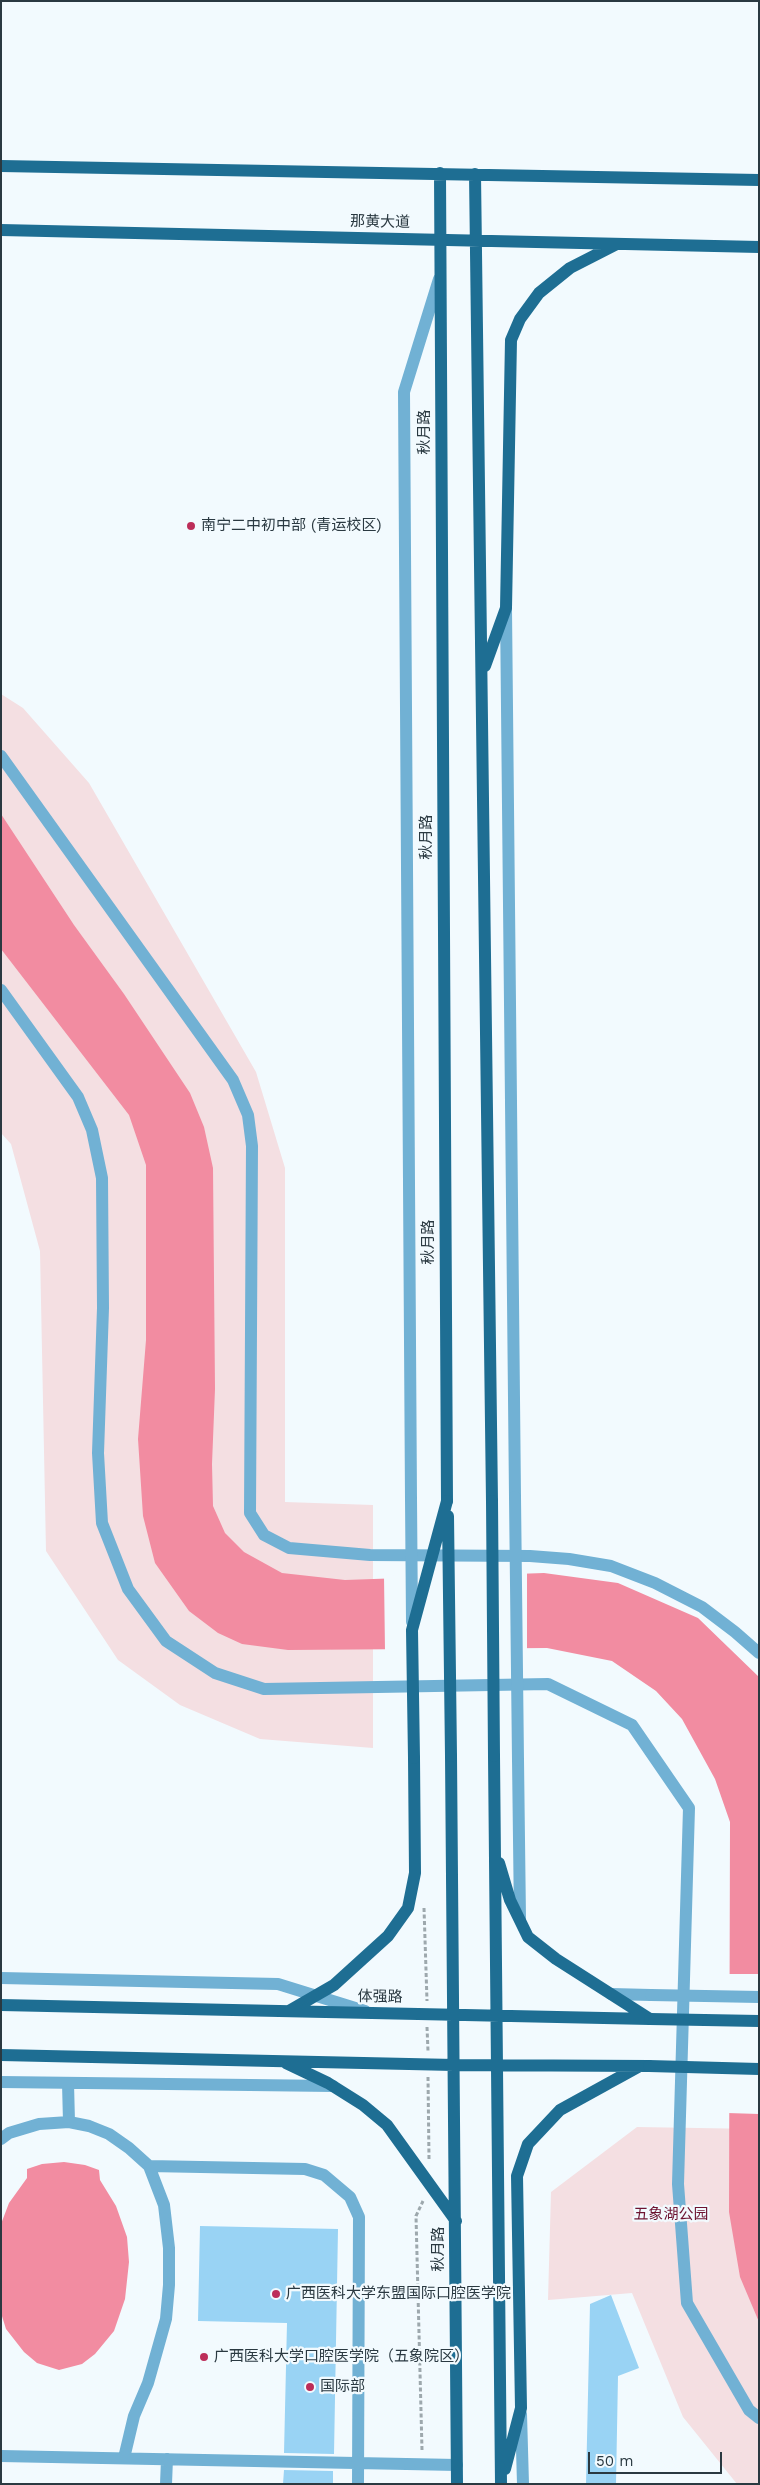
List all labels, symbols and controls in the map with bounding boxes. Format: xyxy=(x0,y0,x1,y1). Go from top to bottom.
street label: 那黄大道 xyxy=(350,212,410,232)
street label: 秋月路 xyxy=(416,410,434,454)
place label: 南宁二中初中部 (青运校区) xyxy=(201,517,382,535)
marker: 南宁二中初中部 (青运校区) xyxy=(185,520,197,532)
street label: 秋月路 xyxy=(418,815,436,859)
street label: 秋月路 xyxy=(420,1220,438,1264)
street label: 体强路 xyxy=(357,1988,403,2006)
park label: 五象湖公园 xyxy=(634,2206,708,2224)
street label: 秋月路 xyxy=(430,2227,448,2271)
place label: 广西医科大学东盟国际口腔医学院 xyxy=(286,2285,511,2303)
marker: 广西医科大学东盟国际口腔医学院 xyxy=(270,2288,282,2300)
place label: 广西医科大学口腔医学院（五象院区） xyxy=(214,2348,469,2366)
marker: 广西医科大学口腔医学院（五象院区） xyxy=(198,2351,210,2363)
place label: 国际部 xyxy=(320,2378,365,2396)
marker: 国际部 xyxy=(304,2381,316,2393)
scale bar xyxy=(590,2442,724,2474)
text: 50 m xyxy=(596,2452,633,2470)

